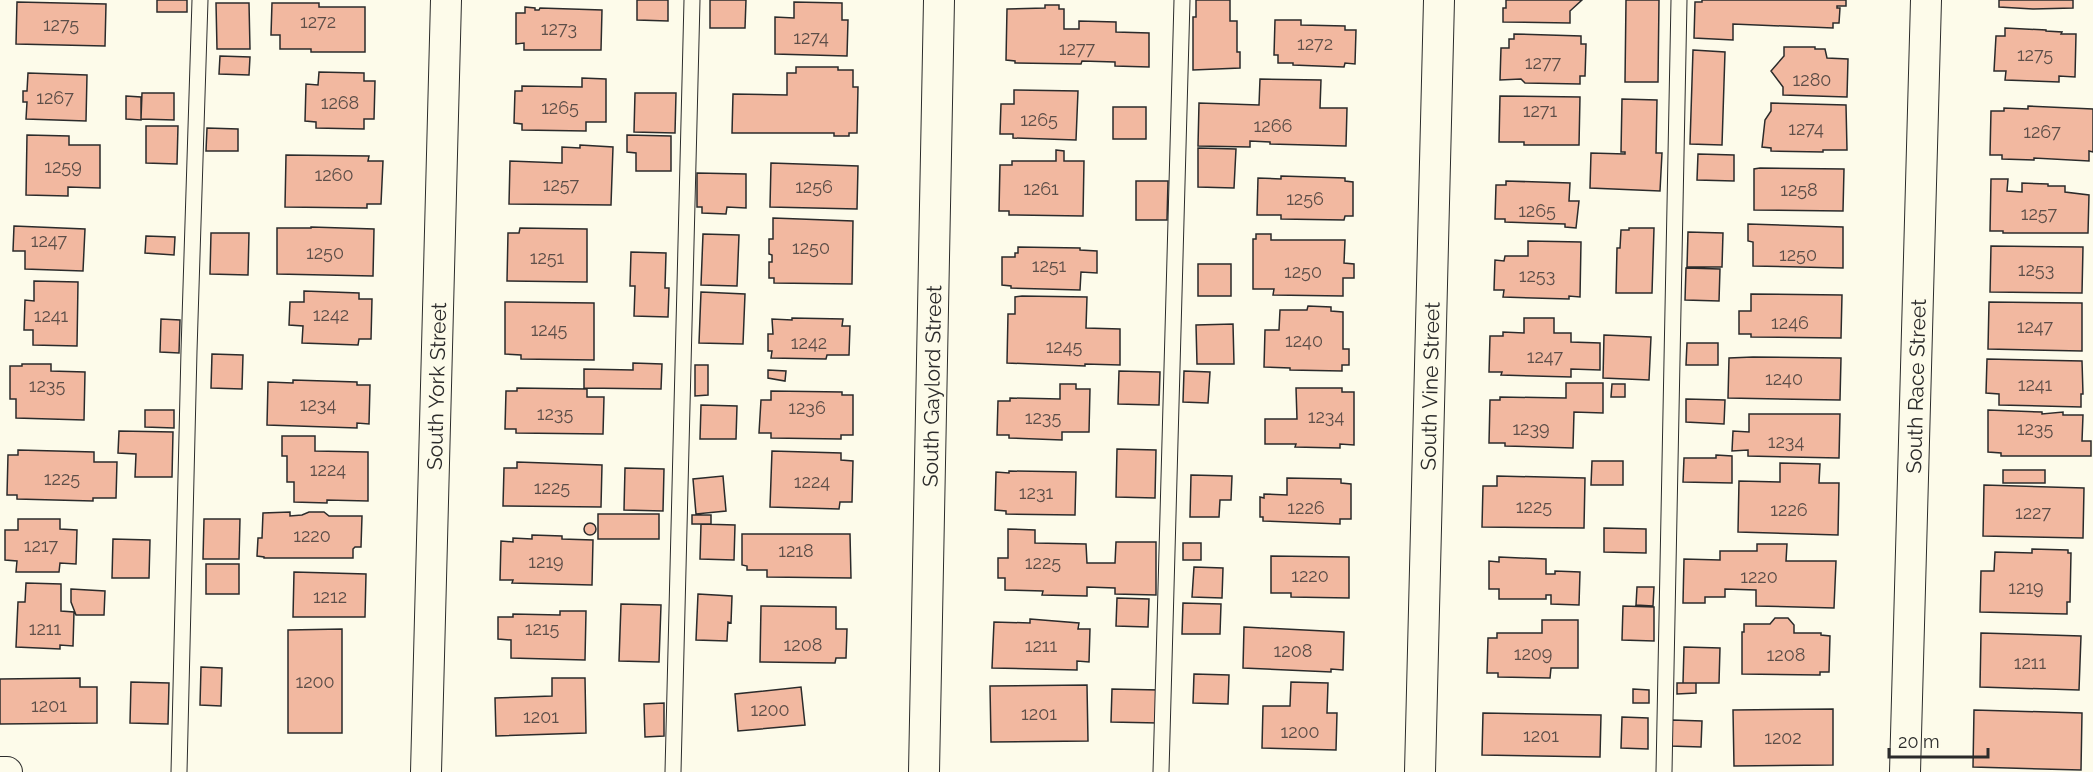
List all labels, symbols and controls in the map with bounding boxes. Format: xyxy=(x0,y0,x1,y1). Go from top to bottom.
house number: 1272 xyxy=(300,11,336,32)
house number: 1275 xyxy=(43,14,79,35)
house number: 1273 xyxy=(541,18,577,39)
house number: 1274 xyxy=(793,27,829,48)
house number: 1272 xyxy=(1297,33,1333,54)
house number: 1277 xyxy=(1059,38,1096,59)
house number: 1275 xyxy=(2017,44,2053,65)
house number: 1277 xyxy=(1525,52,1562,73)
house number: 1280 xyxy=(1793,69,1831,90)
house number: 1267 xyxy=(36,87,74,108)
house number: 1268 xyxy=(321,92,359,113)
house number: 1265 xyxy=(541,97,579,118)
house number: 1271 xyxy=(1523,100,1558,121)
house number: 1265 xyxy=(1020,109,1058,130)
house number: 1266 xyxy=(1254,115,1293,136)
house number: 1274 xyxy=(1788,118,1824,139)
house number: 1267 xyxy=(2023,121,2061,142)
house number: 1259 xyxy=(44,156,82,177)
house number: 1260 xyxy=(315,164,353,185)
house number: 1257 xyxy=(543,174,580,195)
house number: 1256 xyxy=(795,176,833,197)
house number: 1261 xyxy=(1023,178,1059,199)
house number: 1258 xyxy=(1780,179,1818,200)
house number: 1256 xyxy=(1286,188,1324,209)
house number: 1265 xyxy=(1518,200,1556,221)
house number: 1257 xyxy=(2021,203,2058,224)
house number: 1247 xyxy=(31,230,68,251)
house number: 1250 xyxy=(792,237,830,258)
house number: 1250 xyxy=(306,242,344,263)
house number: 1250 xyxy=(1779,244,1817,265)
house number: 1251 xyxy=(530,247,565,268)
house number: 1251 xyxy=(1032,255,1067,276)
house number: 1253 xyxy=(2018,259,2054,280)
house number: 1250 xyxy=(1284,261,1322,282)
house number: 1253 xyxy=(1519,265,1555,286)
street label: South Gaylord Street xyxy=(917,285,946,487)
street label: South Race Street xyxy=(1901,298,1930,474)
street label: South Vine Street xyxy=(1415,301,1444,471)
street label: South York Street xyxy=(421,302,451,470)
house number: 1242 xyxy=(313,304,349,325)
house number: 1241 xyxy=(34,305,69,326)
house number: 1246 xyxy=(1771,312,1809,333)
house number: 1247 xyxy=(2017,316,2054,337)
house number: 1245 xyxy=(531,319,568,340)
house number: 1240 xyxy=(1285,330,1323,351)
house number: 1242 xyxy=(791,332,827,353)
house number: 1245 xyxy=(1046,336,1083,357)
house number: 1247 xyxy=(1527,346,1564,367)
house number: 1240 xyxy=(1765,368,1803,389)
house number: 1241 xyxy=(2018,374,2053,395)
house number: 1235 xyxy=(29,375,65,396)
house number: 1234 xyxy=(300,394,336,415)
house number: 1236 xyxy=(788,397,826,418)
house number: 1235 xyxy=(537,403,573,424)
house number: 1234 xyxy=(1308,406,1344,427)
house number: 1235 xyxy=(1025,407,1061,428)
house number: 1239 xyxy=(1512,418,1550,439)
house number: 1235 xyxy=(2017,418,2053,439)
house number: 1234 xyxy=(1768,431,1804,452)
house number: 1224 xyxy=(310,459,346,480)
house number: 1225 xyxy=(44,468,80,489)
house number: 1224 xyxy=(794,471,830,492)
house number: 1225 xyxy=(534,477,570,498)
house number: 1231 xyxy=(1019,482,1053,503)
house number: 1225 xyxy=(1516,496,1552,517)
house number: 1226 xyxy=(1287,497,1325,518)
house number: 1226 xyxy=(1770,499,1808,520)
house number: 1227 xyxy=(2015,502,2051,523)
house number: 1220 xyxy=(293,525,331,546)
house number: 1217 xyxy=(24,535,59,556)
house number: 1218 xyxy=(778,540,814,561)
house number: 1219 xyxy=(528,551,564,572)
house number: 1225 xyxy=(1025,552,1061,573)
house number: 1220 xyxy=(1291,565,1329,586)
house number: 1220 xyxy=(1740,566,1778,587)
house number: 1219 xyxy=(2008,577,2044,598)
house number: 1212 xyxy=(313,586,347,607)
house number: 1211 xyxy=(29,618,62,639)
house number: 1215 xyxy=(525,618,559,639)
house number: 1208 xyxy=(784,634,822,655)
house number: 1211 xyxy=(1025,635,1058,656)
house number: 1208 xyxy=(1274,640,1312,661)
house number: 1209 xyxy=(1514,643,1552,664)
house number: 1208 xyxy=(1767,644,1805,665)
house number: 1211 xyxy=(2014,652,2047,673)
house number: 1200 xyxy=(295,671,335,692)
house number: 1201 xyxy=(31,695,67,716)
house number: 1200 xyxy=(750,699,790,720)
house number: 1201 xyxy=(1021,703,1057,724)
house number: 1201 xyxy=(523,706,559,727)
house number: 1200 xyxy=(1280,721,1320,742)
scale bar xyxy=(1889,721,1988,759)
house number: 1201 xyxy=(1523,725,1559,746)
house number: 1202 xyxy=(1764,727,1802,748)
text: 20 m xyxy=(1898,731,1940,752)

